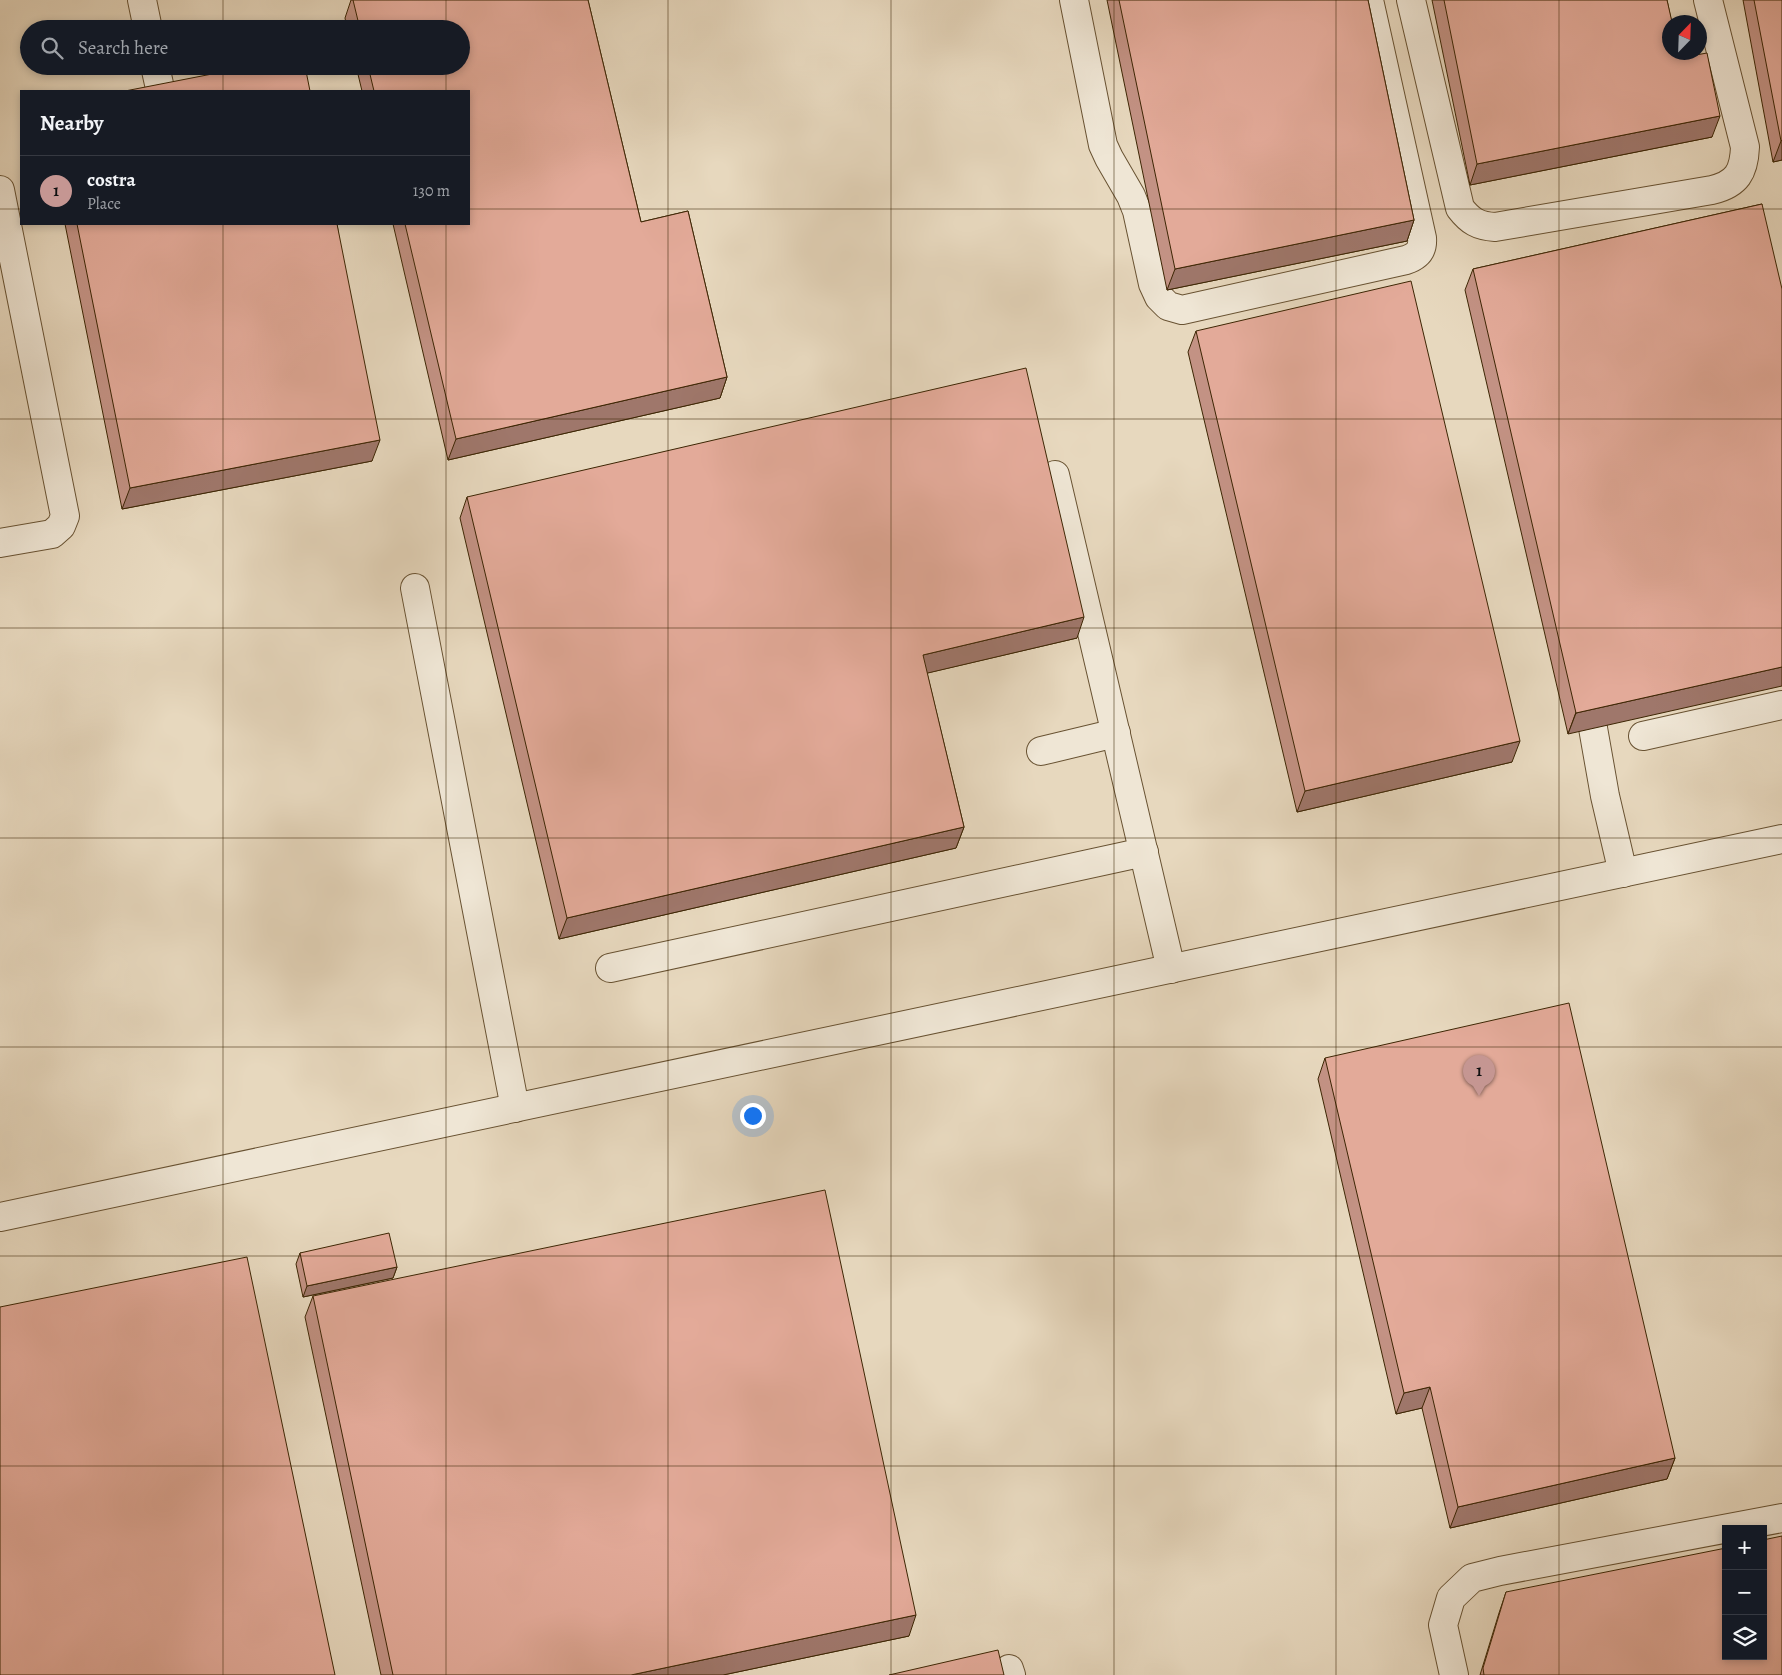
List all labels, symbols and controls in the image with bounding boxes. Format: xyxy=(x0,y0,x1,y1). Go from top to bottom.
north arrow xyxy=(1662,15,1707,60)
search box xyxy=(20,20,470,75)
icon: search xyxy=(38,34,66,62)
text: Search here xyxy=(78,35,168,61)
text: Nearby xyxy=(40,109,103,137)
text: costra xyxy=(87,167,136,193)
text: 1 xyxy=(53,180,59,202)
text: 130 m xyxy=(413,180,450,202)
text: Place xyxy=(87,193,121,215)
pin: 1 xyxy=(1463,1055,1495,1096)
your location xyxy=(740,1103,766,1129)
map controls xyxy=(1722,1525,1767,1660)
button: + xyxy=(1722,1525,1767,1570)
button: − xyxy=(1722,1570,1767,1615)
button: layers xyxy=(1722,1615,1767,1660)

